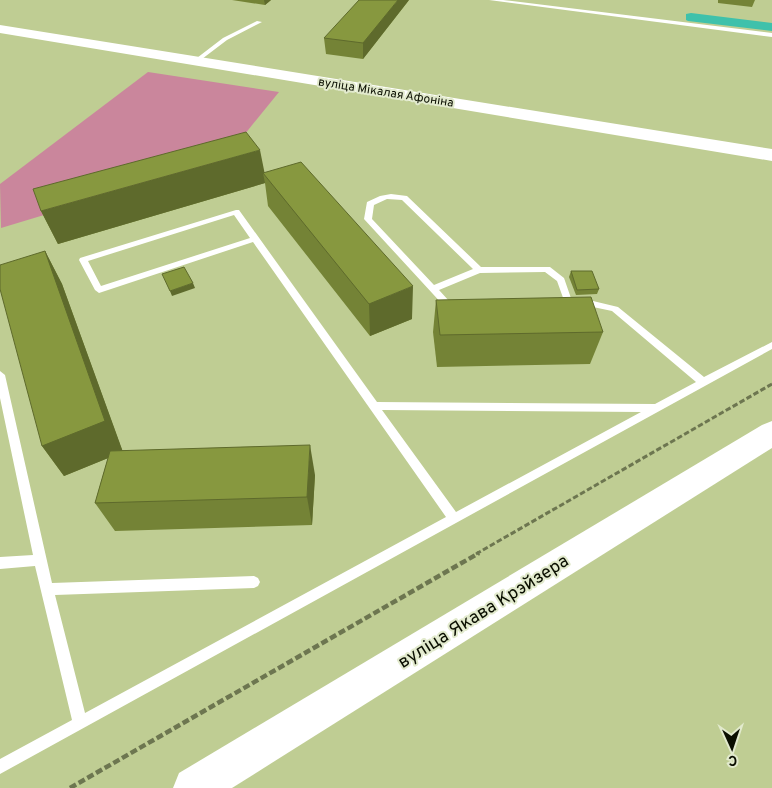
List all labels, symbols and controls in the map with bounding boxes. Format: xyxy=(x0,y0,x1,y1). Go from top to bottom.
street label: вуліца Мікалая Афоніна xyxy=(317,74,455,112)
street label: вуліца Якава Крэйзера xyxy=(394,550,574,674)
north arrow xyxy=(707,723,757,773)
text: С xyxy=(728,751,738,768)

